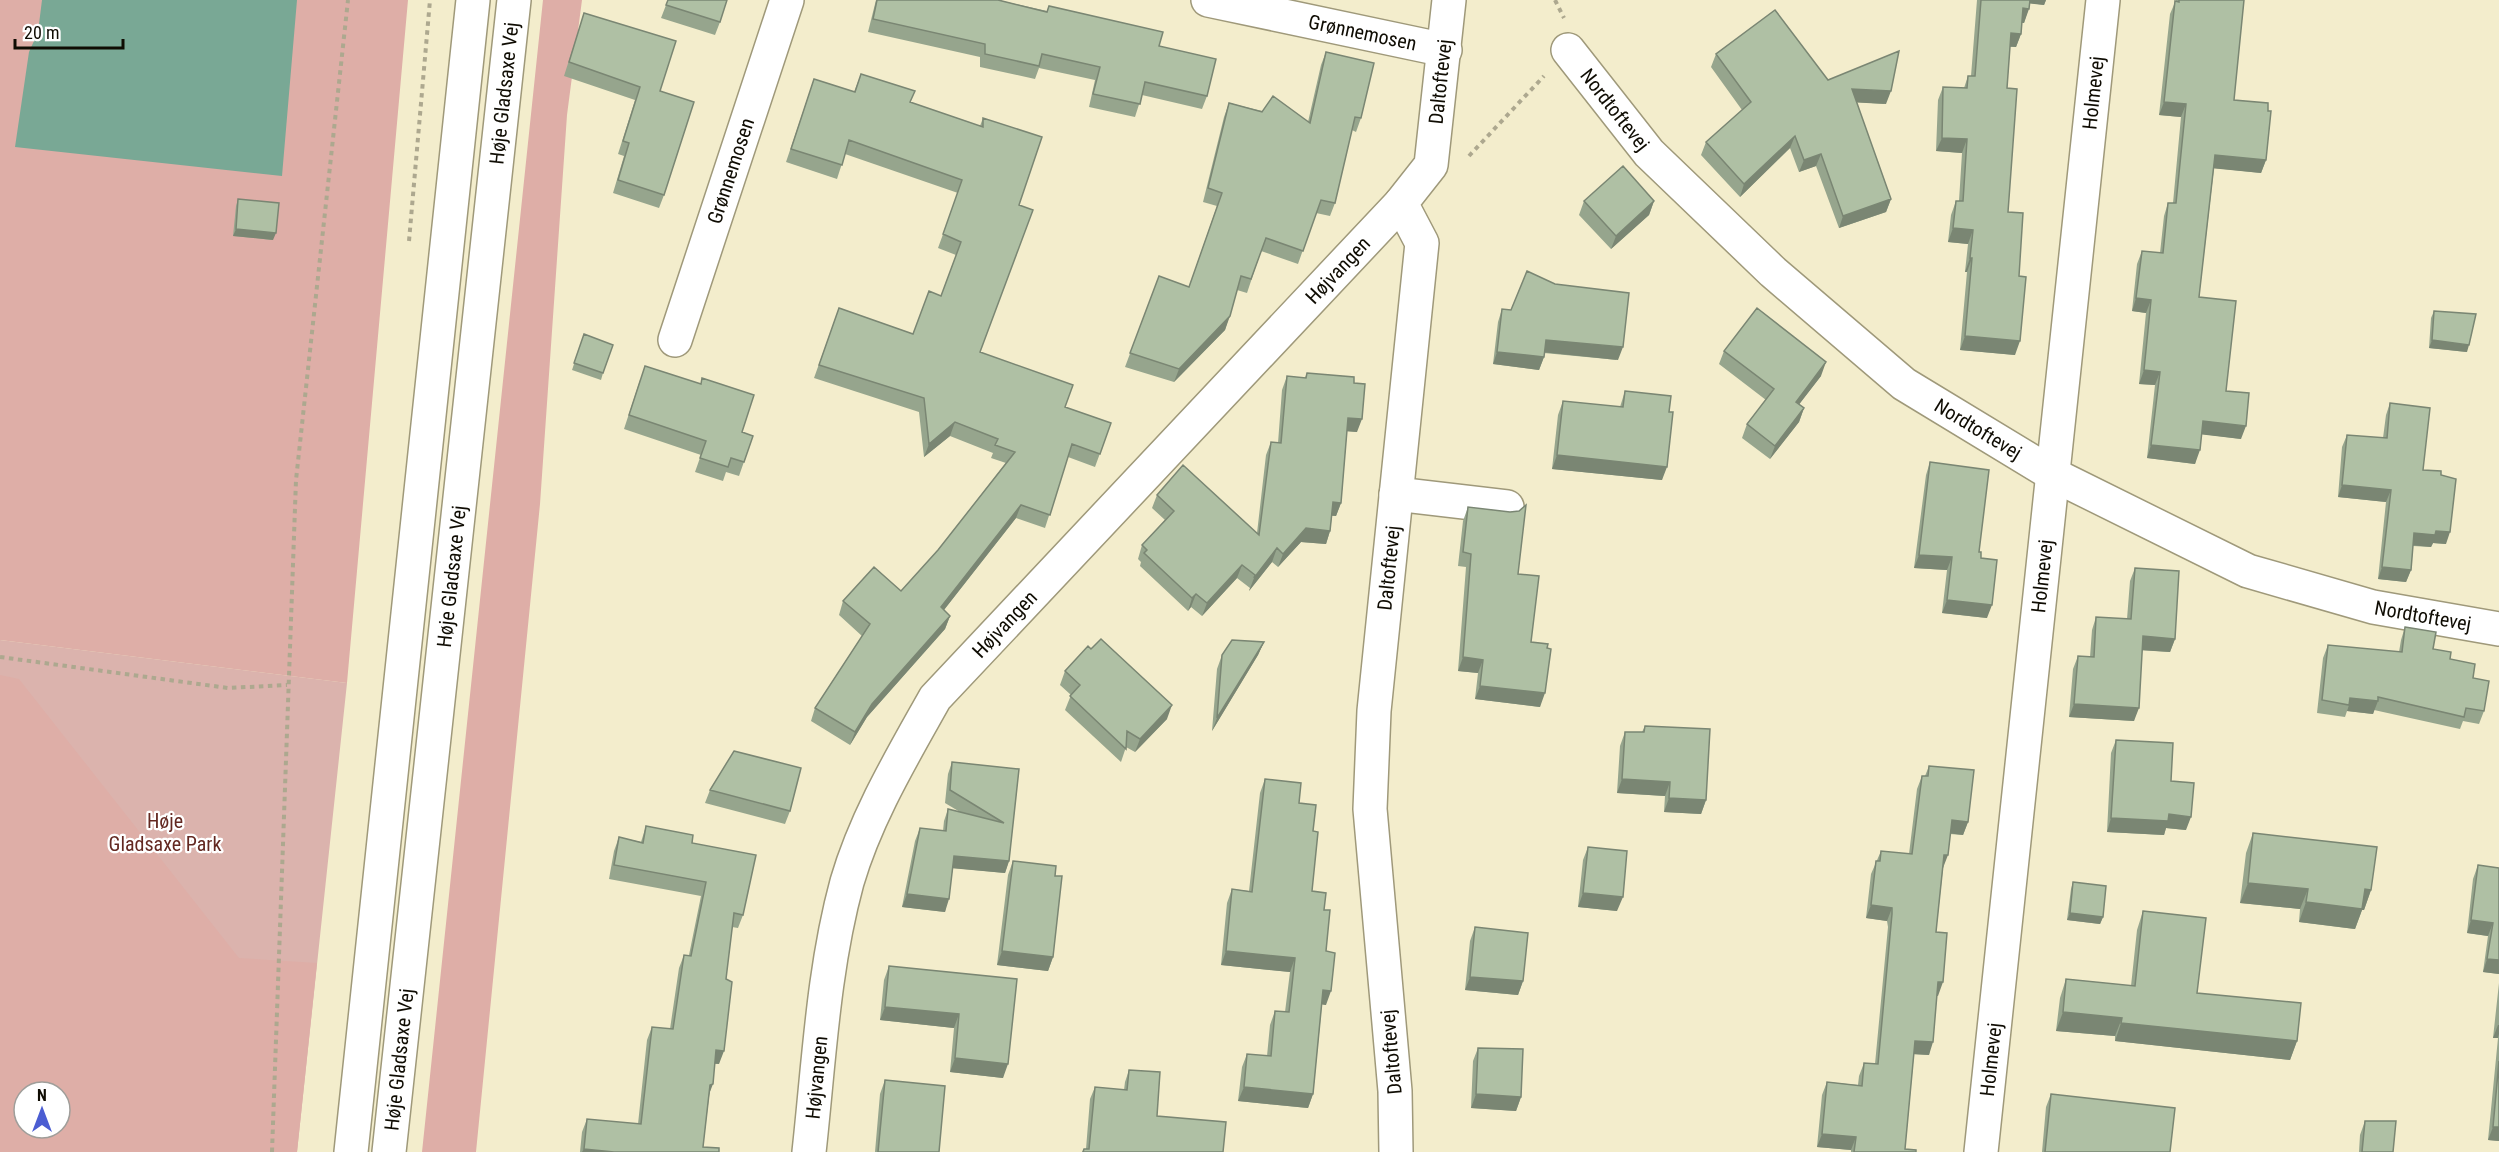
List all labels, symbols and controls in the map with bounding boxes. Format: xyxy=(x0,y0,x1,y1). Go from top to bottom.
street label: Grønnemosen xyxy=(1306,10,1419,56)
scale bar xyxy=(15,12,123,50)
street label: Høje Gladsaxe Vej xyxy=(484,21,524,165)
text: 20 m xyxy=(24,22,59,43)
street label: Daltoftevej xyxy=(1424,38,1457,125)
street label: Holmevej xyxy=(2077,55,2109,131)
street label: Nordtoftevej xyxy=(1575,64,1655,156)
street label: Grønnemosen xyxy=(702,115,759,227)
street label: Højvangen xyxy=(1300,232,1375,309)
street label: Nordtoftevej xyxy=(1930,393,2026,465)
street label: Høje Gladsaxe Vej xyxy=(432,504,471,649)
street label: Daltoftevej xyxy=(1372,524,1405,612)
street label: Holmevej xyxy=(2026,538,2058,614)
street label: Højvangen xyxy=(967,585,1042,663)
street label: Nordtoftevej xyxy=(2373,595,2473,636)
park label: Høje Gladsaxe Park xyxy=(109,809,221,856)
street label: Høje Gladsaxe Vej xyxy=(379,987,419,1132)
street label: Daltoftevej xyxy=(1375,1009,1407,1095)
street label: Holmevej xyxy=(1975,1022,2007,1097)
street label: Højvangen xyxy=(800,1035,833,1120)
north arrow xyxy=(12,1080,72,1140)
text: N xyxy=(37,1086,47,1105)

